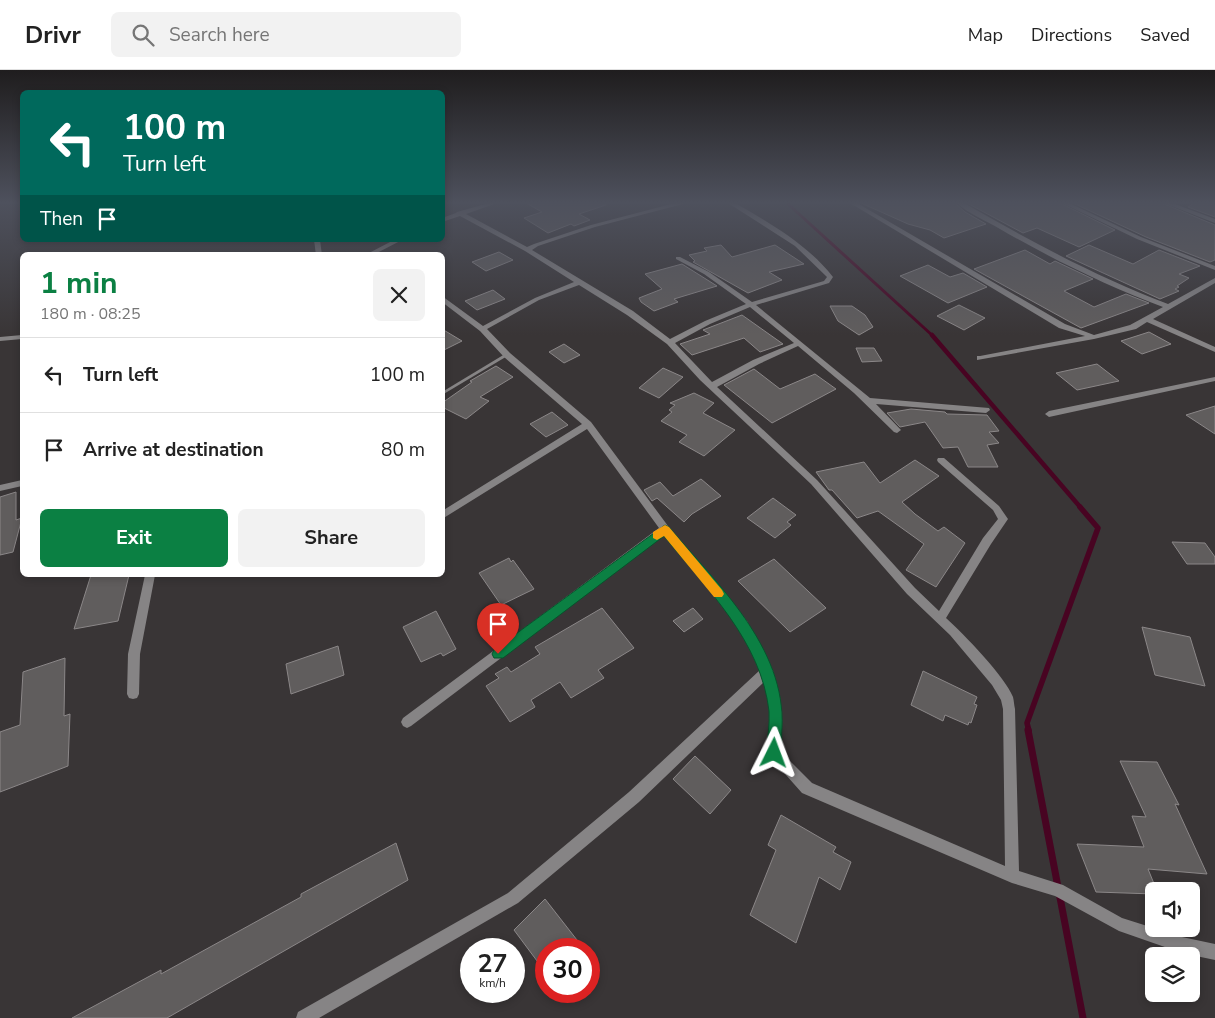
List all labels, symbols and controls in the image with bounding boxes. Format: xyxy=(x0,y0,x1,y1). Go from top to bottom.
search box xyxy=(111,12,461,57)
text: Drivr xyxy=(25,19,81,51)
icon: search xyxy=(129,21,157,49)
text: Search here xyxy=(169,22,270,48)
text: Map xyxy=(968,23,1003,47)
text: Directions xyxy=(1031,23,1112,47)
text: Saved xyxy=(1140,23,1190,47)
text: 100 m xyxy=(123,104,226,151)
icon: left xyxy=(40,110,105,175)
text: Turn left xyxy=(123,149,206,179)
icon: arrive xyxy=(93,205,121,233)
text: Then xyxy=(40,206,83,232)
text: 1 min xyxy=(40,263,118,304)
button: close xyxy=(373,269,425,321)
text: 180 m · 08:25 xyxy=(40,303,141,325)
icon: left xyxy=(40,361,68,389)
text: Turn left xyxy=(83,362,158,388)
text: 100 m xyxy=(370,362,425,388)
icon: arrive xyxy=(40,436,68,464)
text: Arrive at destination xyxy=(83,437,264,463)
text: 80 m xyxy=(381,437,425,463)
button: Exit xyxy=(40,509,228,567)
button: Share xyxy=(238,509,425,567)
pin xyxy=(477,603,519,654)
icon: arrive xyxy=(484,610,512,638)
position arrow xyxy=(747,726,799,778)
map controls xyxy=(1145,882,1200,1002)
button: sound xyxy=(1145,882,1200,937)
speed limit sign: 30 xyxy=(535,938,600,1003)
text: 27 xyxy=(477,947,508,981)
button: layers xyxy=(1145,947,1200,1002)
text: km/h xyxy=(479,975,506,991)

